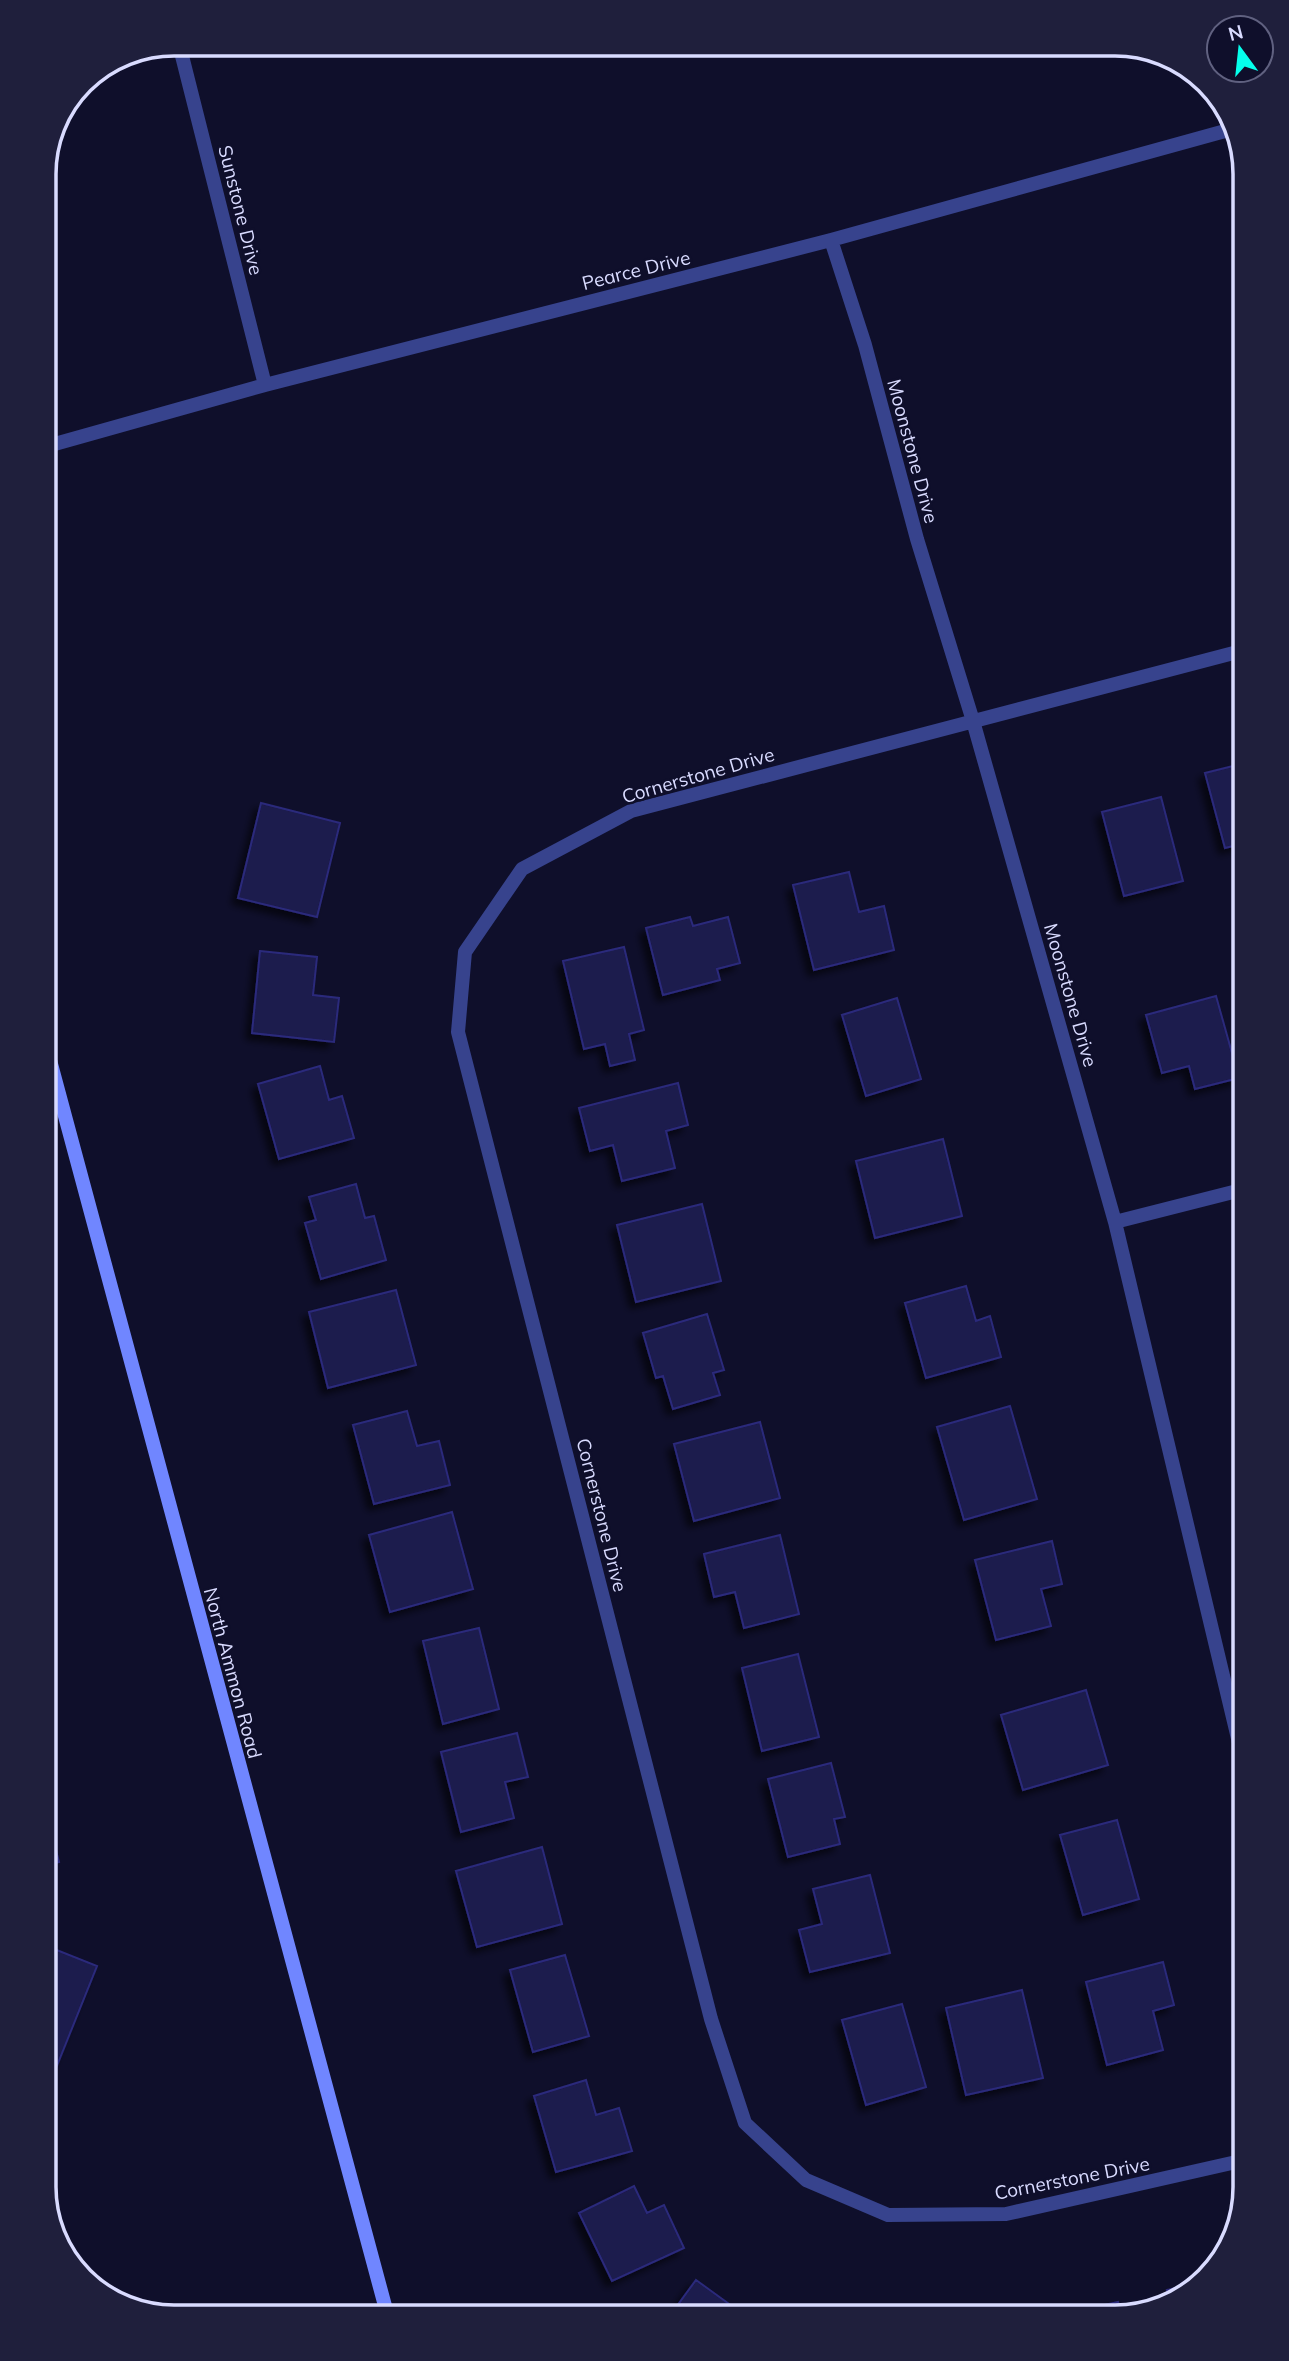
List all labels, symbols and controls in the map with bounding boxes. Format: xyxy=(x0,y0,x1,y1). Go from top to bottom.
north arrow xyxy=(1205,14,1275,84)
text: N xyxy=(1226,19,1246,46)
street label: Sunstone Drive xyxy=(213,143,269,277)
street label: Pearce Drive xyxy=(579,245,693,295)
street label: Moonstone Drive xyxy=(882,376,944,526)
street label: Cornerstone Drive xyxy=(619,742,777,808)
street label: Moonstone Drive xyxy=(1039,920,1103,1070)
street label: Cornerstone Drive xyxy=(571,1436,633,1594)
street label: North Ammon Road xyxy=(199,1585,267,1761)
street label: Cornerstone Drive xyxy=(992,2151,1152,2205)

